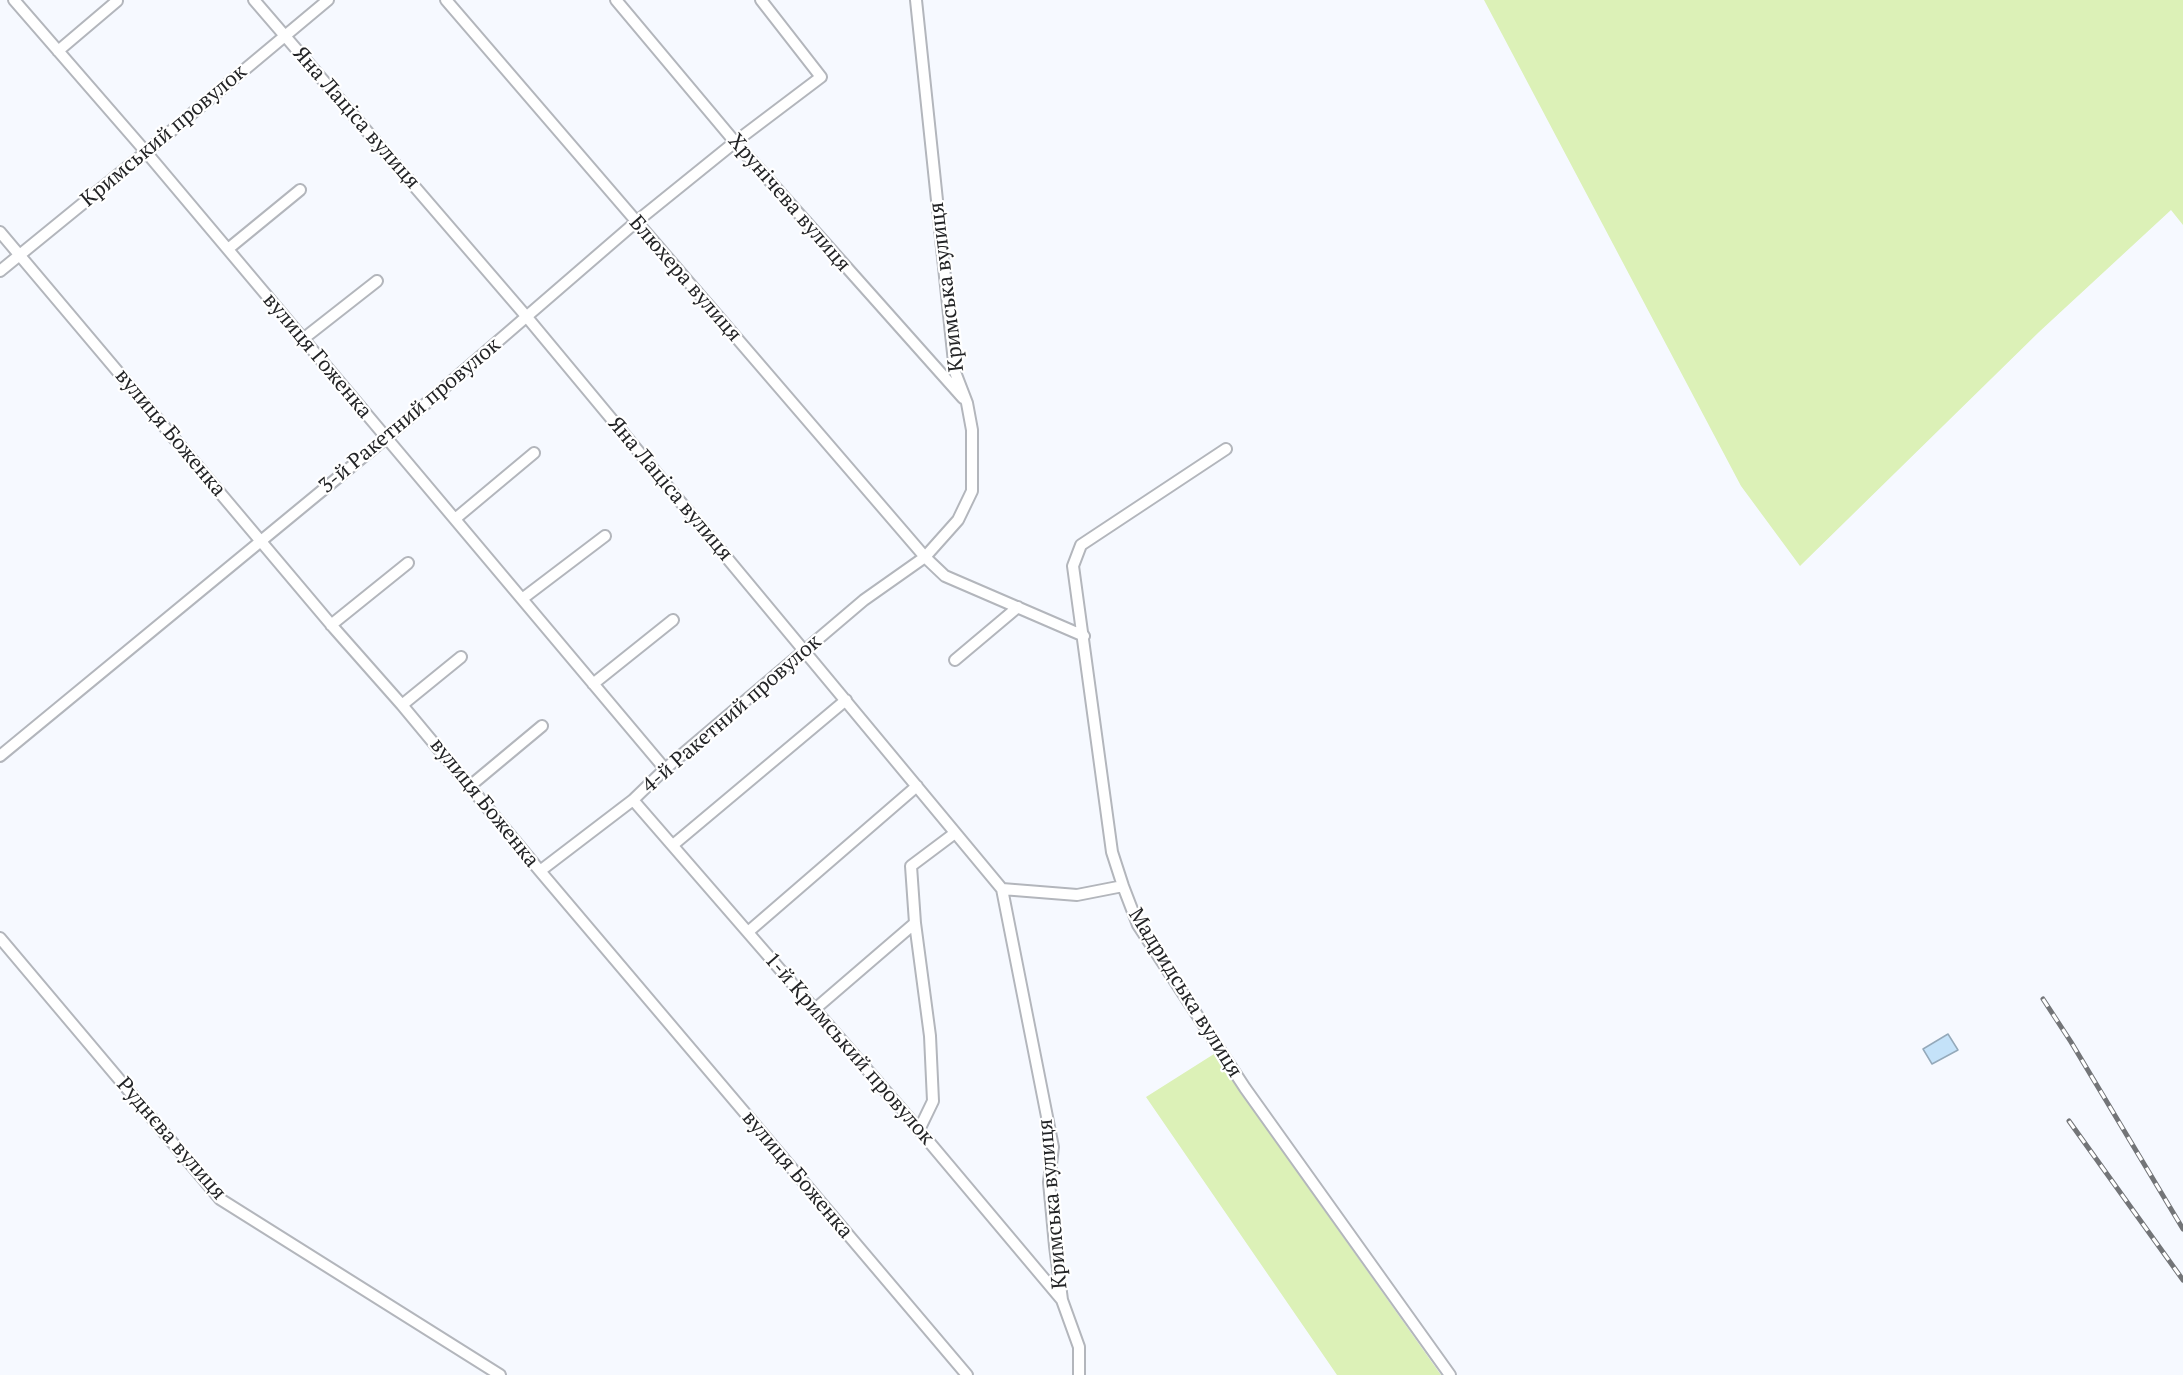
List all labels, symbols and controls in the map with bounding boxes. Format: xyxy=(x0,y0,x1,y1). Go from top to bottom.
street label: Яна Лаціса вулиця xyxy=(287,42,425,194)
street label: Кримський провулок xyxy=(76,59,252,213)
street label: Хрунічева вулиця xyxy=(722,129,856,277)
street label: Кримська вулиця xyxy=(924,201,970,373)
street label: Блюхера вулиця xyxy=(623,211,747,347)
street label: вулиця Гоженка xyxy=(257,288,377,424)
street label: 3-й Ракетний провулок xyxy=(314,333,506,499)
street label: вулиця Боженка xyxy=(109,364,231,502)
street label: Яна Лаціса вулиця xyxy=(602,412,738,566)
street label: 4-й Ракетний провулок xyxy=(637,629,827,799)
street label: вулиця Боженка xyxy=(424,733,544,873)
street label: Мадридська вулиця xyxy=(1123,904,1247,1082)
street label: 1-й Кримський провулок xyxy=(759,948,939,1150)
street label: Руднєва вулиця xyxy=(111,1073,231,1205)
street label: вулиця Боженка xyxy=(736,1106,858,1244)
street label: Кримська вулиця xyxy=(1033,1118,1073,1290)

